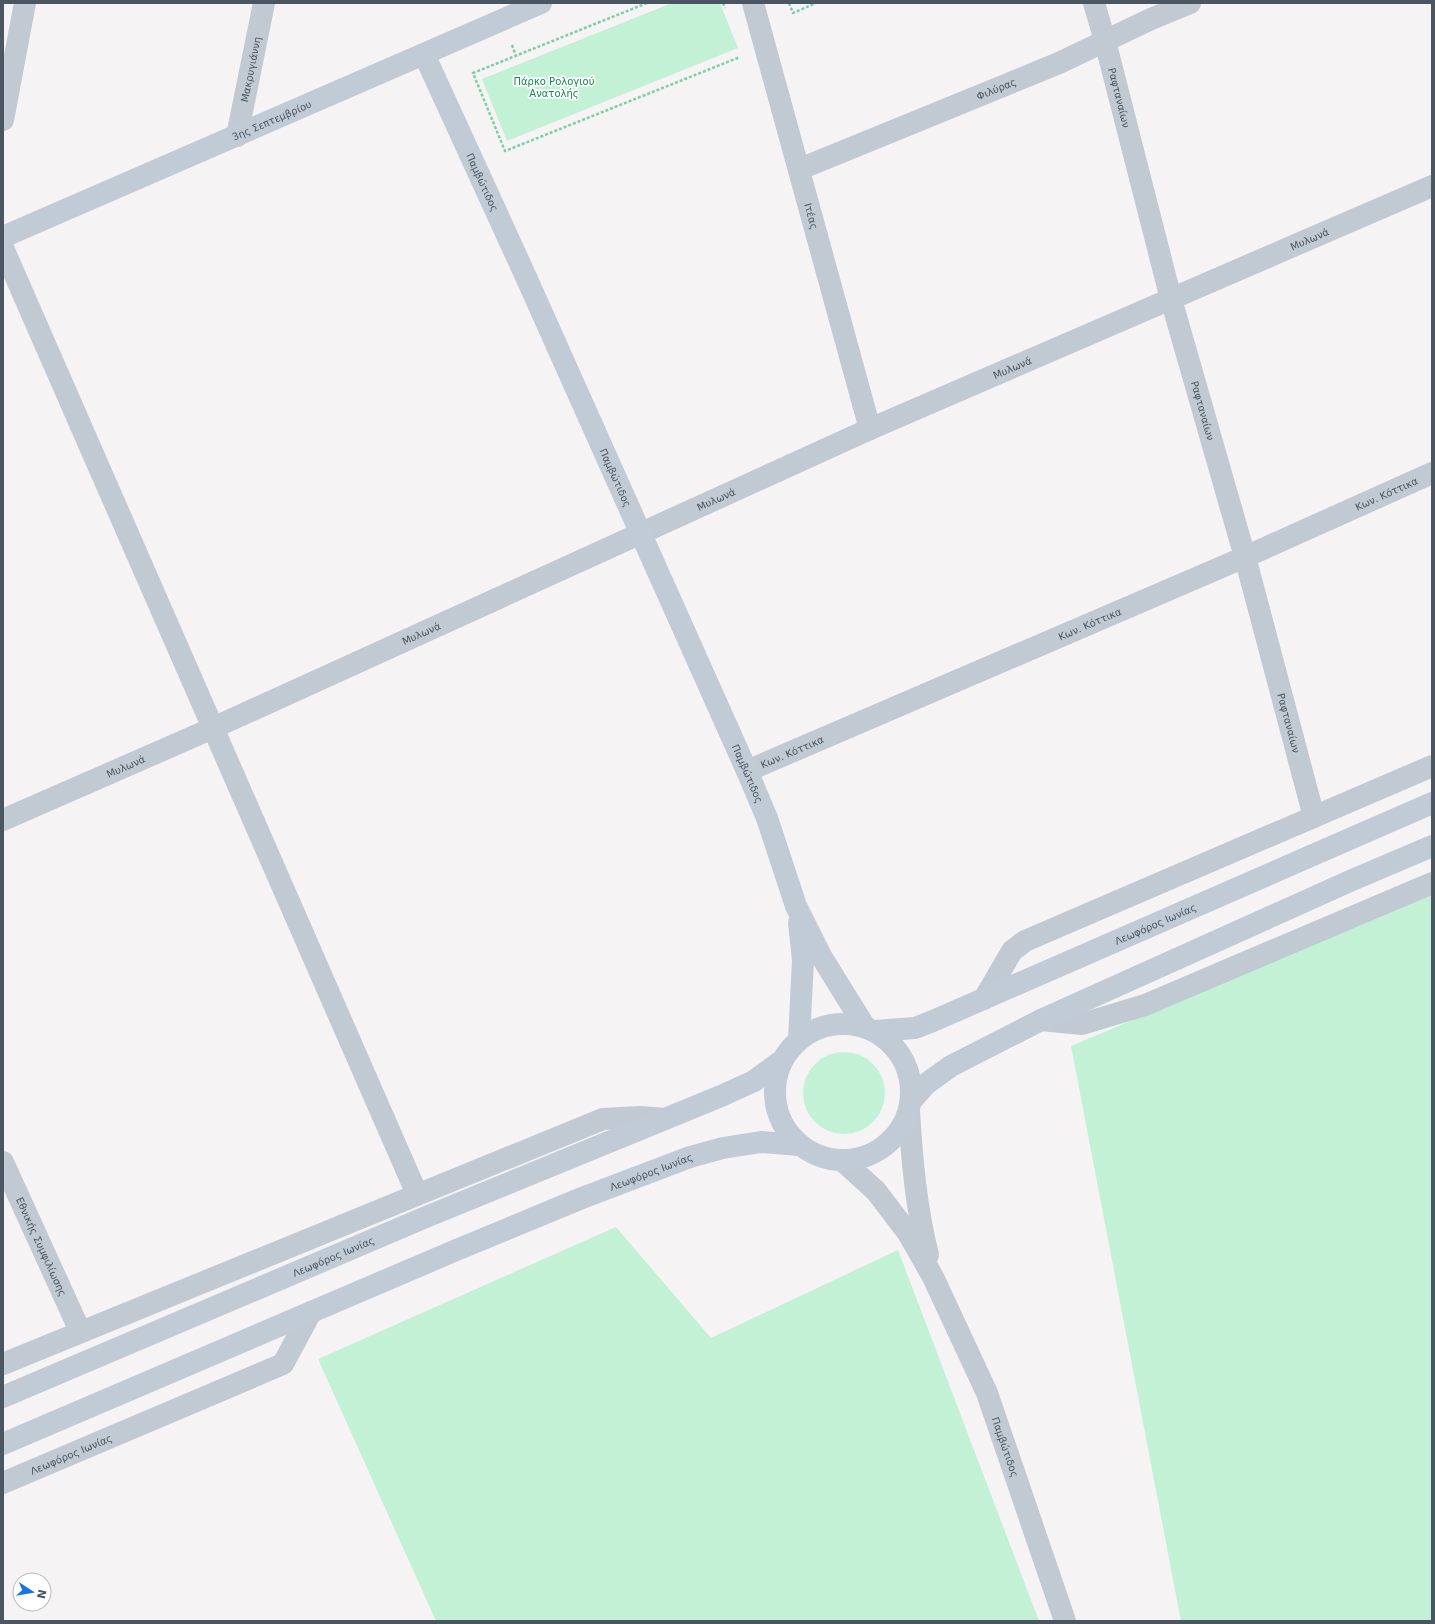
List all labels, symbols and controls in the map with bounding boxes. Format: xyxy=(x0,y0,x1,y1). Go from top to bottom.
street label: Μακρυγιάννη xyxy=(239,36,263,103)
street label: Ραφταναίων xyxy=(1106,67,1132,129)
park label: Πάρκο Ρολογιού Ανατολής xyxy=(513,76,595,99)
street label: Φιλύρας xyxy=(975,76,1018,102)
street label: 3ης Σεπτεμβρίου xyxy=(231,98,313,143)
street label: Παμβώτιδος xyxy=(464,152,500,213)
street label: Ιτέας xyxy=(802,202,820,231)
street label: Μυλωνά xyxy=(1289,226,1331,253)
street label: Μυλωνά xyxy=(991,355,1034,381)
street label: Ραφταναίων xyxy=(1189,380,1216,442)
street label: Παμβώτιδος xyxy=(597,447,633,509)
street label: Κων. Κόττικα xyxy=(1354,475,1420,513)
street label: Μυλωνά xyxy=(695,486,738,513)
street label: Κων. Κόττικα xyxy=(1057,606,1123,643)
street label: Μυλωνά xyxy=(400,620,443,647)
street label: Ραφταναίων xyxy=(1275,692,1302,755)
street label: Κων. Κόττικα xyxy=(759,734,826,771)
street label: Παμβώτιδος xyxy=(730,743,765,805)
street label: Μυλωνά xyxy=(105,753,147,780)
street label: Λεωφόρος Ιωνίας xyxy=(1113,902,1198,947)
street label: Λεωφόρος Ιωνίας xyxy=(608,1152,694,1193)
street label: Εθνικής Συμφιλίωσης xyxy=(14,1196,68,1298)
street label: Λεωφόρος Ιωνίας xyxy=(291,1235,376,1279)
street label: Παμβώτιδος xyxy=(990,1416,1020,1479)
street label: Λεωφόρος Ιωνίας xyxy=(29,1432,114,1477)
north arrow xyxy=(12,1572,52,1612)
text: N xyxy=(34,1588,49,1600)

